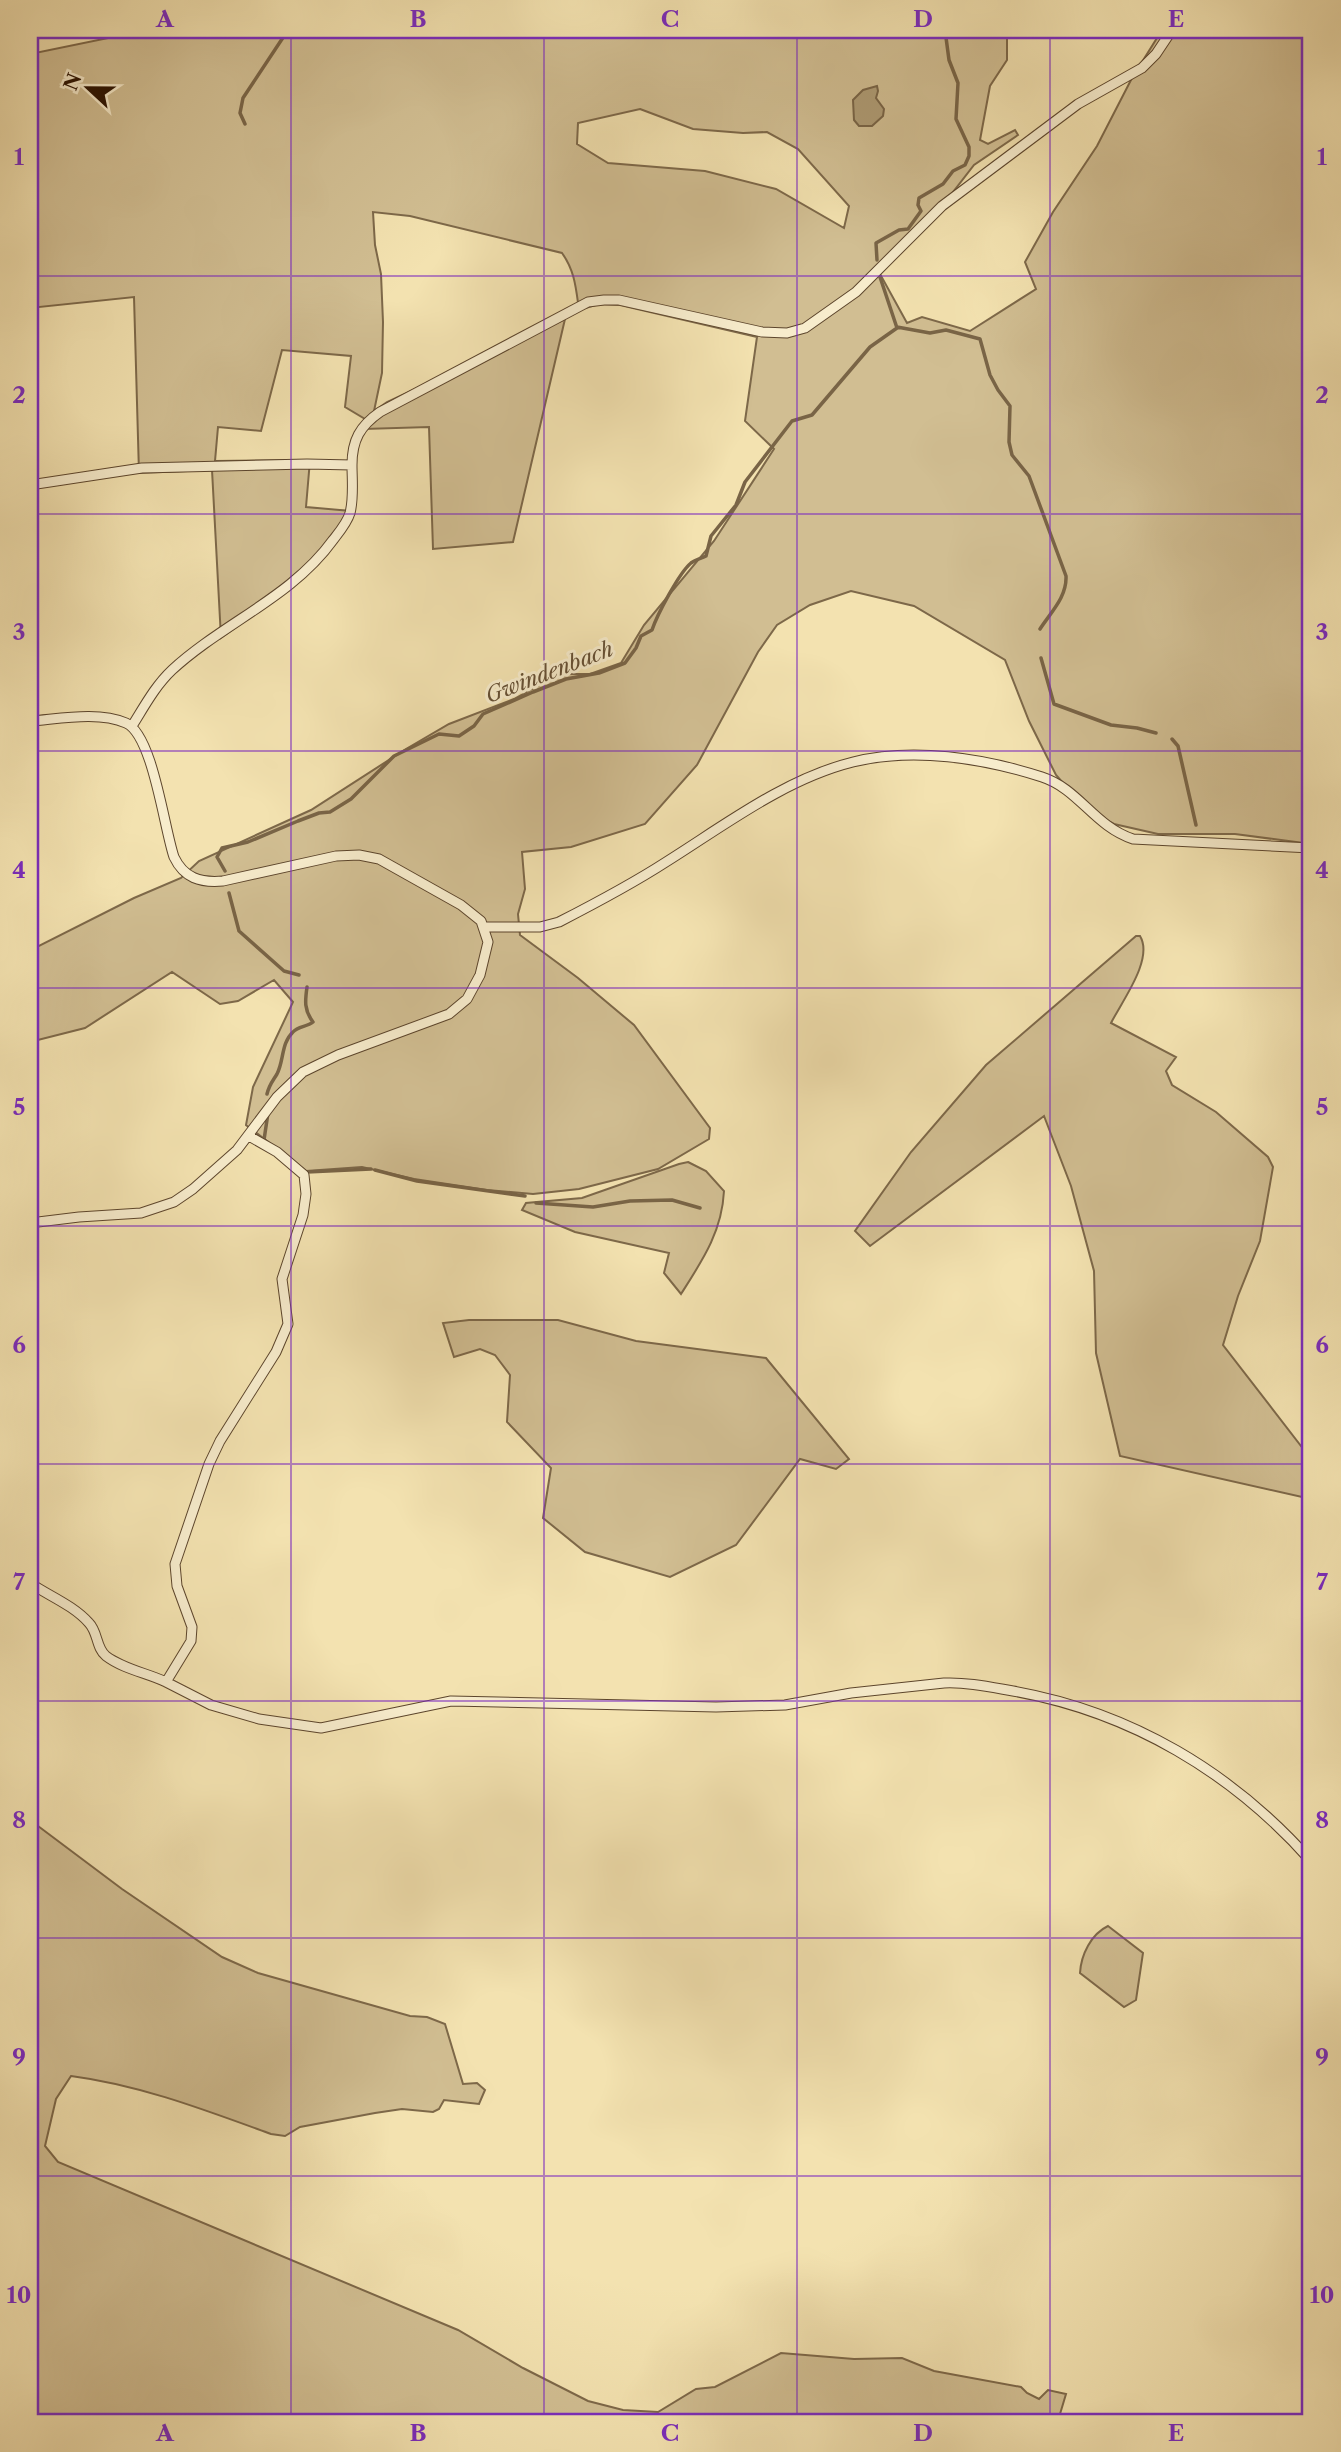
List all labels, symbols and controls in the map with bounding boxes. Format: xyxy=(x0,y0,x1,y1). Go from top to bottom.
text: A xyxy=(155,5,175,33)
text: B xyxy=(409,5,427,33)
text: C xyxy=(661,5,679,33)
text: D xyxy=(913,5,933,33)
text: E xyxy=(1168,5,1184,33)
north arrow xyxy=(52,52,122,122)
text: N xyxy=(59,70,86,94)
text: 1 xyxy=(14,143,25,171)
text: 1 xyxy=(1317,143,1328,171)
text: 2 xyxy=(12,381,26,409)
text: 2 xyxy=(1315,381,1329,409)
text: 3 xyxy=(13,618,26,646)
text: 3 xyxy=(1316,618,1329,646)
water label: Gwindenbach xyxy=(481,636,617,708)
text: 4 xyxy=(12,856,26,884)
text: 4 xyxy=(1315,856,1329,884)
text: 5 xyxy=(13,1093,25,1121)
text: 5 xyxy=(1316,1093,1328,1121)
text: 6 xyxy=(12,1331,26,1359)
text: 6 xyxy=(1315,1331,1329,1359)
text: 7 xyxy=(13,1568,25,1596)
text: 7 xyxy=(1316,1568,1328,1596)
text: 8 xyxy=(12,1806,26,1834)
text: 8 xyxy=(1315,1806,1329,1834)
text: 9 xyxy=(12,2043,26,2071)
text: 9 xyxy=(1315,2043,1329,2071)
text: 10 xyxy=(7,2281,31,2309)
text: 10 xyxy=(1310,2281,1334,2309)
text: A xyxy=(155,2419,175,2447)
text: B xyxy=(409,2419,427,2447)
text: C xyxy=(661,2419,679,2447)
text: D xyxy=(913,2419,933,2447)
text: E xyxy=(1168,2419,1184,2447)

